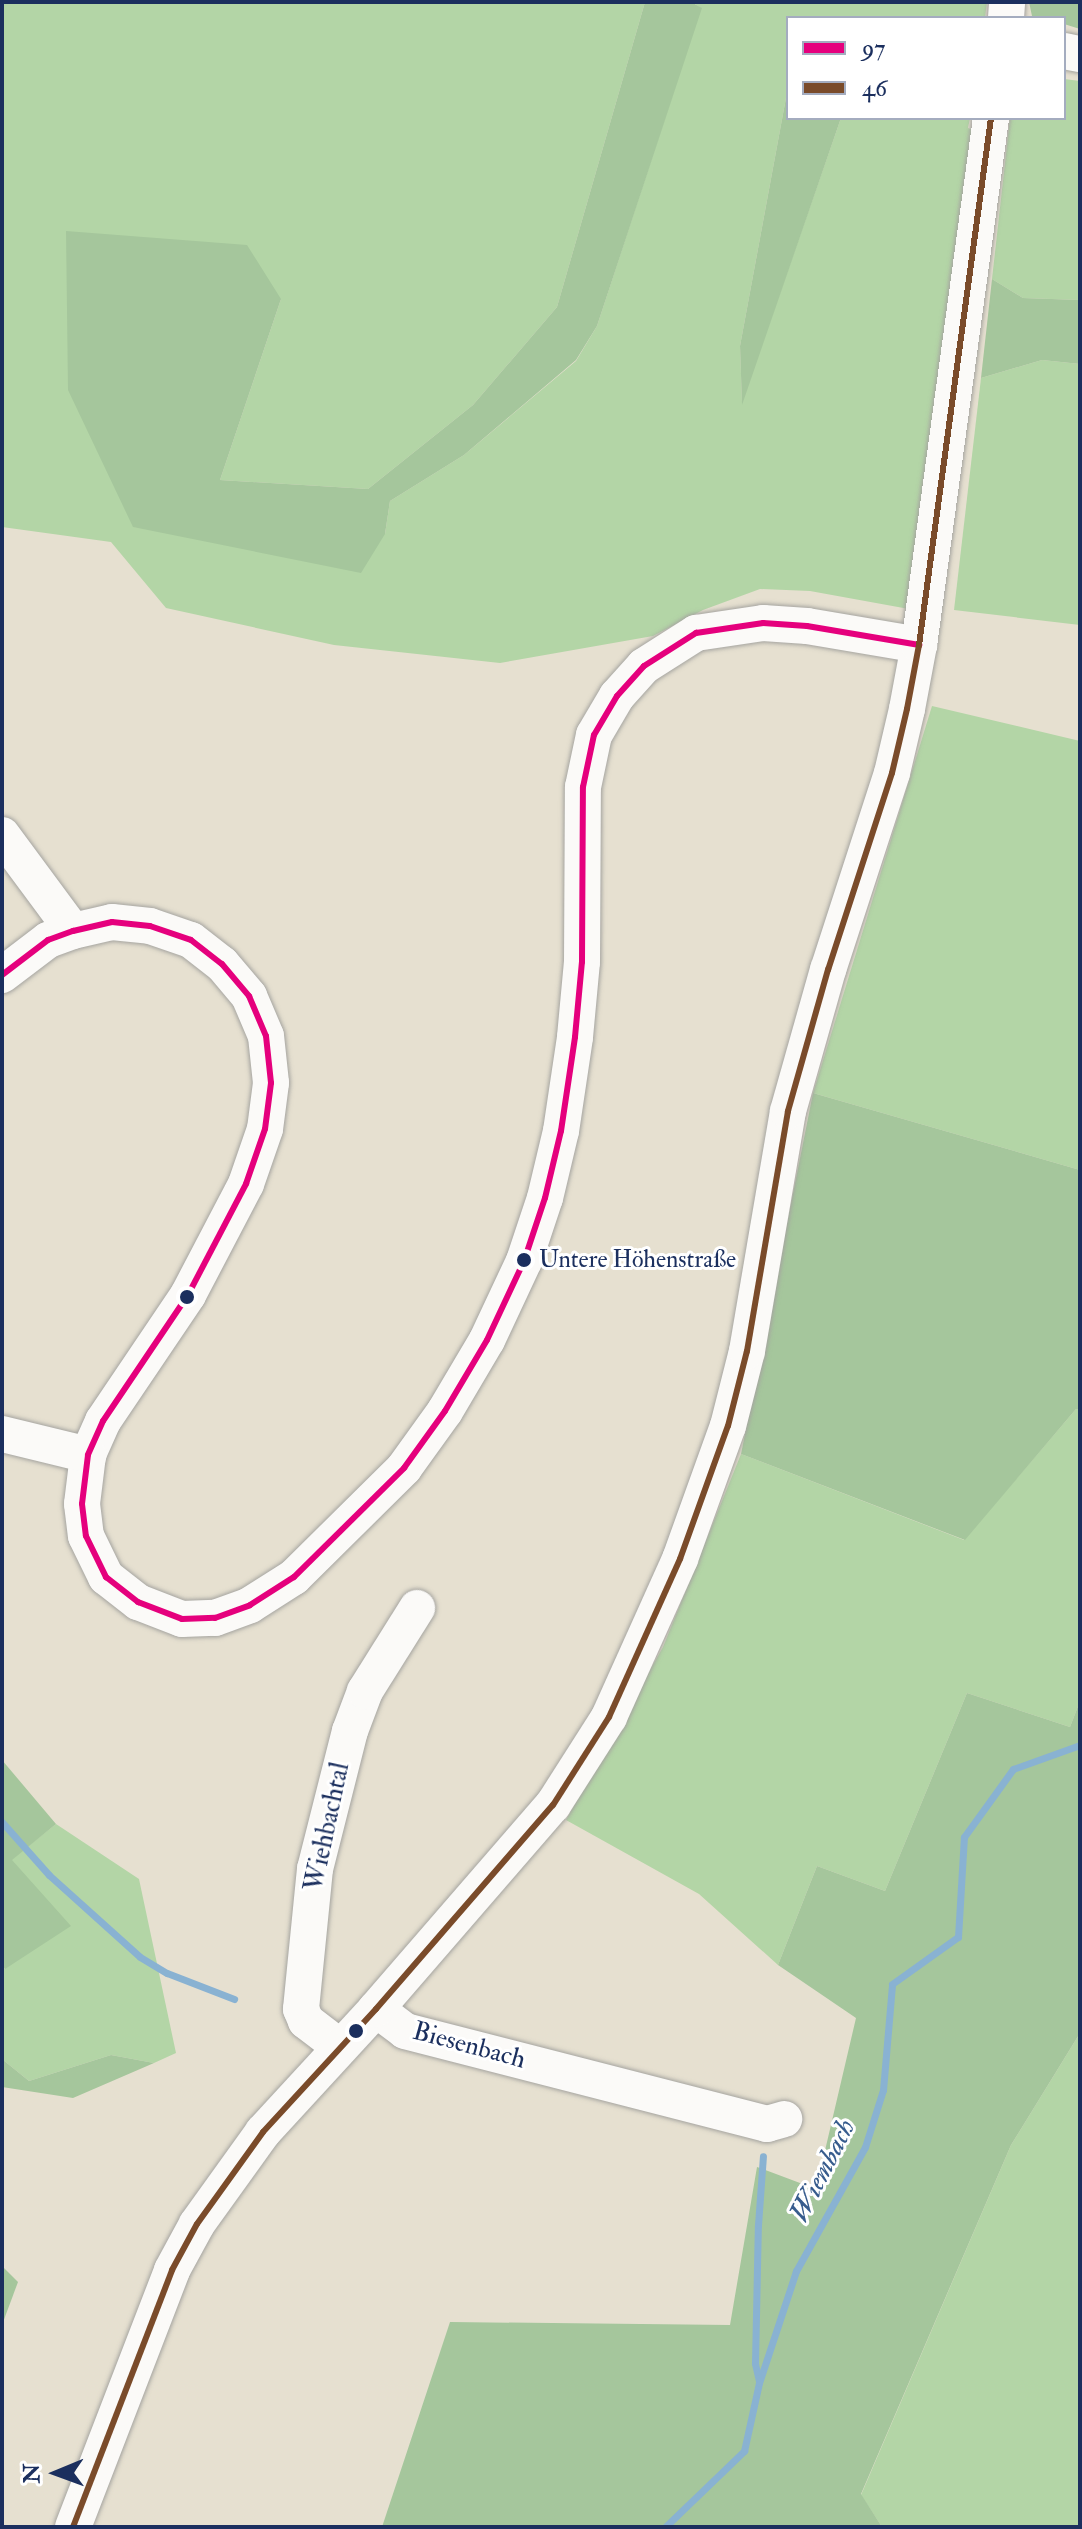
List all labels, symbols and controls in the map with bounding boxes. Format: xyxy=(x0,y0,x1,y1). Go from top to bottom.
legend xyxy=(786,16,1066,120)
text: 97 xyxy=(862,33,885,64)
text: 46 xyxy=(862,73,887,104)
place label: Untere Höhenstraße xyxy=(539,1246,736,1274)
marker: Untere Höhenstraße xyxy=(516,1252,532,1268)
unlabelled marker xyxy=(179,1289,195,1305)
street label: Wiehbachtal xyxy=(299,1760,357,1894)
street label: Biesenbach xyxy=(409,2016,529,2076)
unlabelled marker xyxy=(348,2023,364,2039)
water label: Wiembach xyxy=(783,2114,863,2228)
north arrow xyxy=(16,2433,96,2513)
text: N xyxy=(18,2463,46,2484)

